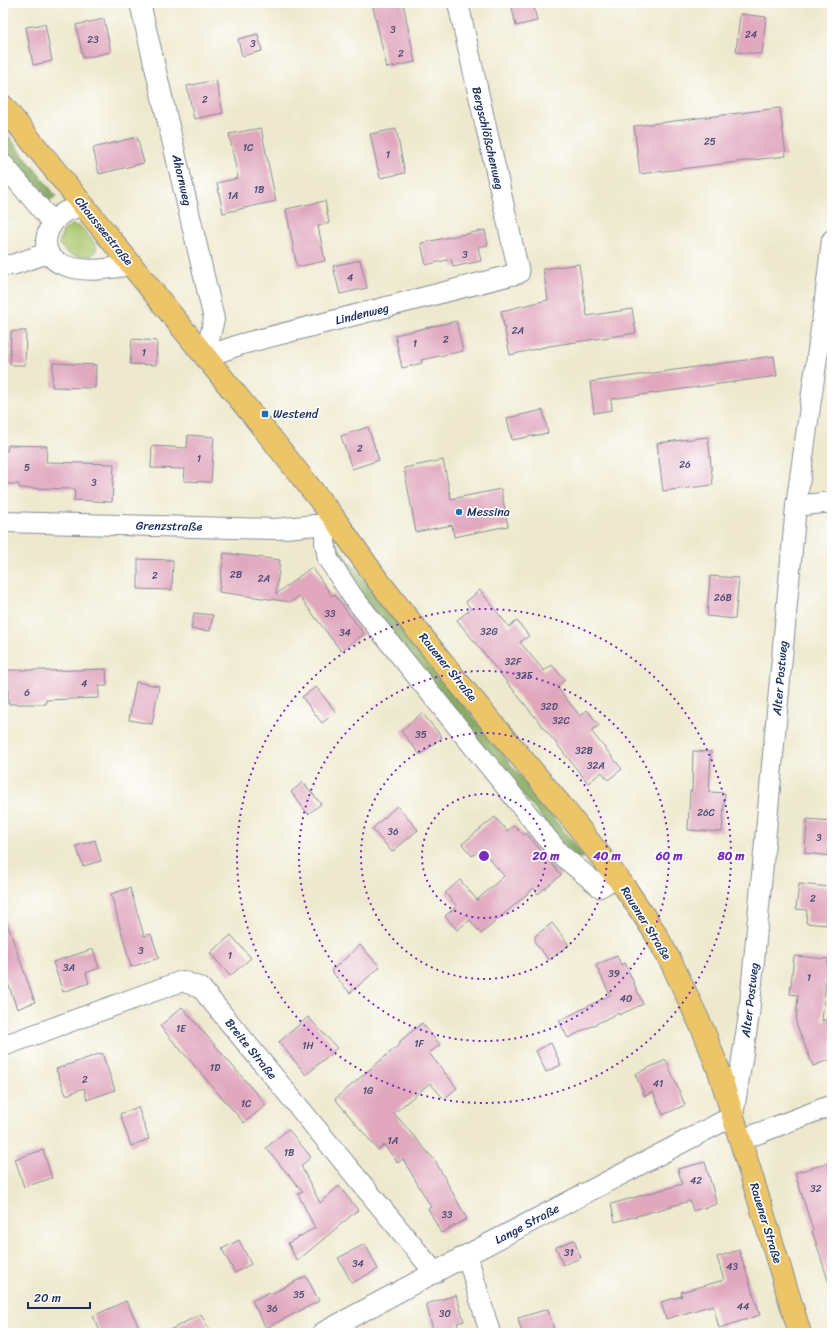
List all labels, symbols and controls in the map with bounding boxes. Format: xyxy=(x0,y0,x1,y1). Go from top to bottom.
house number: 3 xyxy=(390,21,396,39)
house number: 24 xyxy=(745,26,757,44)
house number: 23 xyxy=(87,31,99,49)
house number: 3 xyxy=(250,35,256,53)
house number: 2 xyxy=(398,45,404,63)
street label: Bergschlößchenweg xyxy=(465,84,511,192)
house number: 2 xyxy=(202,91,208,109)
house number: 25 xyxy=(704,133,716,151)
house number: 1C xyxy=(243,139,254,157)
house number: 1 xyxy=(386,146,390,164)
street label: Ahornweg xyxy=(165,151,199,208)
house number: 1B xyxy=(254,181,265,199)
house number: 1A xyxy=(228,187,238,205)
street label: Chausseestraße xyxy=(69,191,139,271)
house number: 3 xyxy=(462,246,468,264)
house number: 4 xyxy=(347,269,353,287)
street label: Lindenweg xyxy=(333,297,391,331)
house number: 2A xyxy=(512,322,524,340)
house number: 2 xyxy=(443,331,449,349)
house number: 1 xyxy=(413,335,417,353)
house number: 1 xyxy=(142,344,146,362)
place label: Westend xyxy=(273,403,320,425)
marker: Westend xyxy=(260,409,270,419)
house number: 2 xyxy=(357,440,363,458)
house number: 1 xyxy=(197,450,201,468)
house number: 26 xyxy=(679,456,691,474)
house number: 5 xyxy=(24,459,30,477)
house number: 3 xyxy=(91,474,97,492)
place label: Messina xyxy=(467,501,510,523)
marker: Messina xyxy=(454,507,464,517)
street label: Grenzstraße xyxy=(136,514,203,538)
house number: 2B xyxy=(230,566,243,584)
house number: 2 xyxy=(152,567,158,585)
house number: 2A xyxy=(258,570,270,588)
house number: 26B xyxy=(714,589,733,607)
house number: 33 xyxy=(325,605,336,623)
house number: 32G xyxy=(480,623,499,641)
house number: 34 xyxy=(339,624,351,642)
street label: Rauener Straße xyxy=(413,628,483,707)
street label: Alter Postweg xyxy=(766,640,794,717)
house number: 32F xyxy=(505,653,522,671)
house number: 32E xyxy=(516,667,534,685)
house number: 4 xyxy=(81,675,87,693)
house number: 6 xyxy=(24,684,30,702)
house number: 32D xyxy=(540,698,558,716)
house number: 32C xyxy=(552,712,571,730)
house number: 35 xyxy=(415,726,427,744)
house number: 32B xyxy=(575,742,593,760)
house number: 32A xyxy=(587,757,605,775)
house number: 26C xyxy=(697,804,716,822)
house number: 36 xyxy=(387,823,399,841)
house number: 3 xyxy=(816,829,822,847)
text: 20 m xyxy=(532,845,560,867)
text: 40 m xyxy=(592,845,621,867)
text: 60 m xyxy=(655,845,683,867)
text: 80 m xyxy=(716,845,745,867)
centre of rings xyxy=(477,849,491,863)
street label: Rauener Straße xyxy=(615,882,678,964)
house number: 2 xyxy=(810,890,816,908)
house number: 3 xyxy=(138,942,144,960)
house number: 1 xyxy=(228,947,232,965)
house number: 3A xyxy=(63,959,75,977)
street label: Alter Postweg xyxy=(734,961,765,1040)
house number: 39 xyxy=(608,965,620,983)
house number: 1 xyxy=(807,969,811,987)
house number: 40 xyxy=(620,990,632,1008)
street label: Breite Straße xyxy=(219,1013,283,1085)
house number: 1E xyxy=(176,1020,187,1038)
house number: 1F xyxy=(414,1035,424,1053)
house number: 1H xyxy=(302,1037,314,1055)
house number: 1D xyxy=(210,1059,220,1077)
house number: 2 xyxy=(82,1071,88,1089)
house number: 41 xyxy=(653,1075,663,1093)
house number: 1G xyxy=(363,1082,374,1100)
house number: 1C xyxy=(241,1095,252,1113)
house number: 1A xyxy=(388,1132,398,1150)
house number: 1B xyxy=(284,1144,295,1162)
house number: 42 xyxy=(690,1172,702,1190)
street label: Rauener Straße xyxy=(743,1180,789,1266)
house number: 32 xyxy=(810,1180,822,1198)
street label: Lange Straße xyxy=(490,1198,564,1250)
house number: 33 xyxy=(442,1206,453,1224)
house number: 31 xyxy=(564,1244,574,1262)
house number: 34 xyxy=(352,1255,364,1273)
house number: 43 xyxy=(726,1258,738,1276)
scale bar xyxy=(28,1284,90,1310)
house number: 35 xyxy=(293,1286,305,1304)
text: 20 m xyxy=(34,1287,61,1309)
house number: 44 xyxy=(737,1298,749,1316)
house number: 36 xyxy=(266,1300,278,1318)
house number: 30 xyxy=(439,1305,451,1323)

